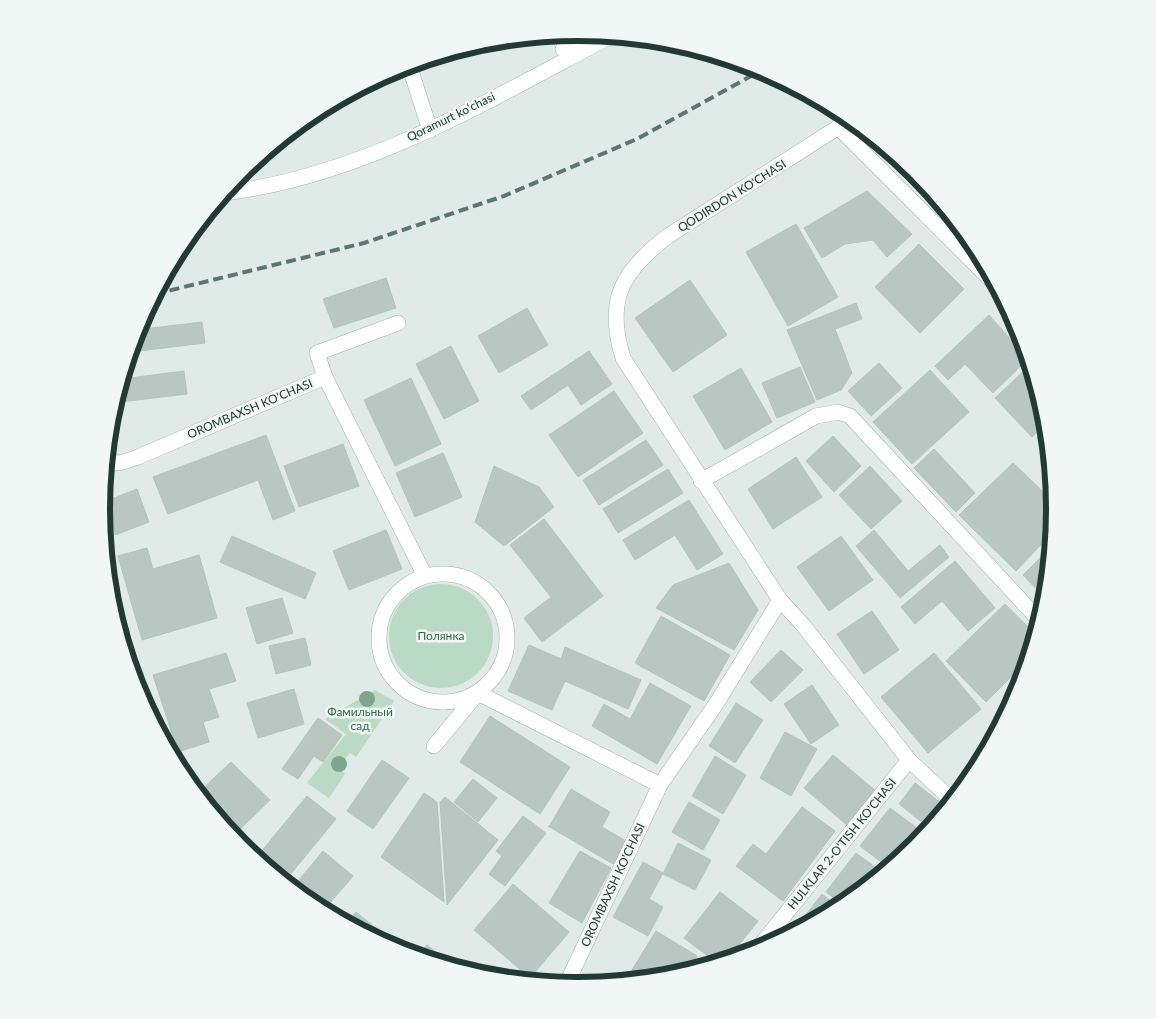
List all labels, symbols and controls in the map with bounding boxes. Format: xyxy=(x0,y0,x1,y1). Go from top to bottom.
street label: Qoramurt koʻchasi xyxy=(404,89,498,144)
street label: QODIRDON KO'CHASI xyxy=(675,156,789,235)
street label: OROMBAXSH KO'CHASI xyxy=(185,375,315,442)
park label: Полянка xyxy=(417,628,465,643)
park label: Фамильный сад xyxy=(327,704,393,733)
street label: HULKLAR 2-O'TISH KO'CHASI xyxy=(784,775,899,912)
street label: OROMBAXSH KO'CHASI xyxy=(577,821,648,949)

